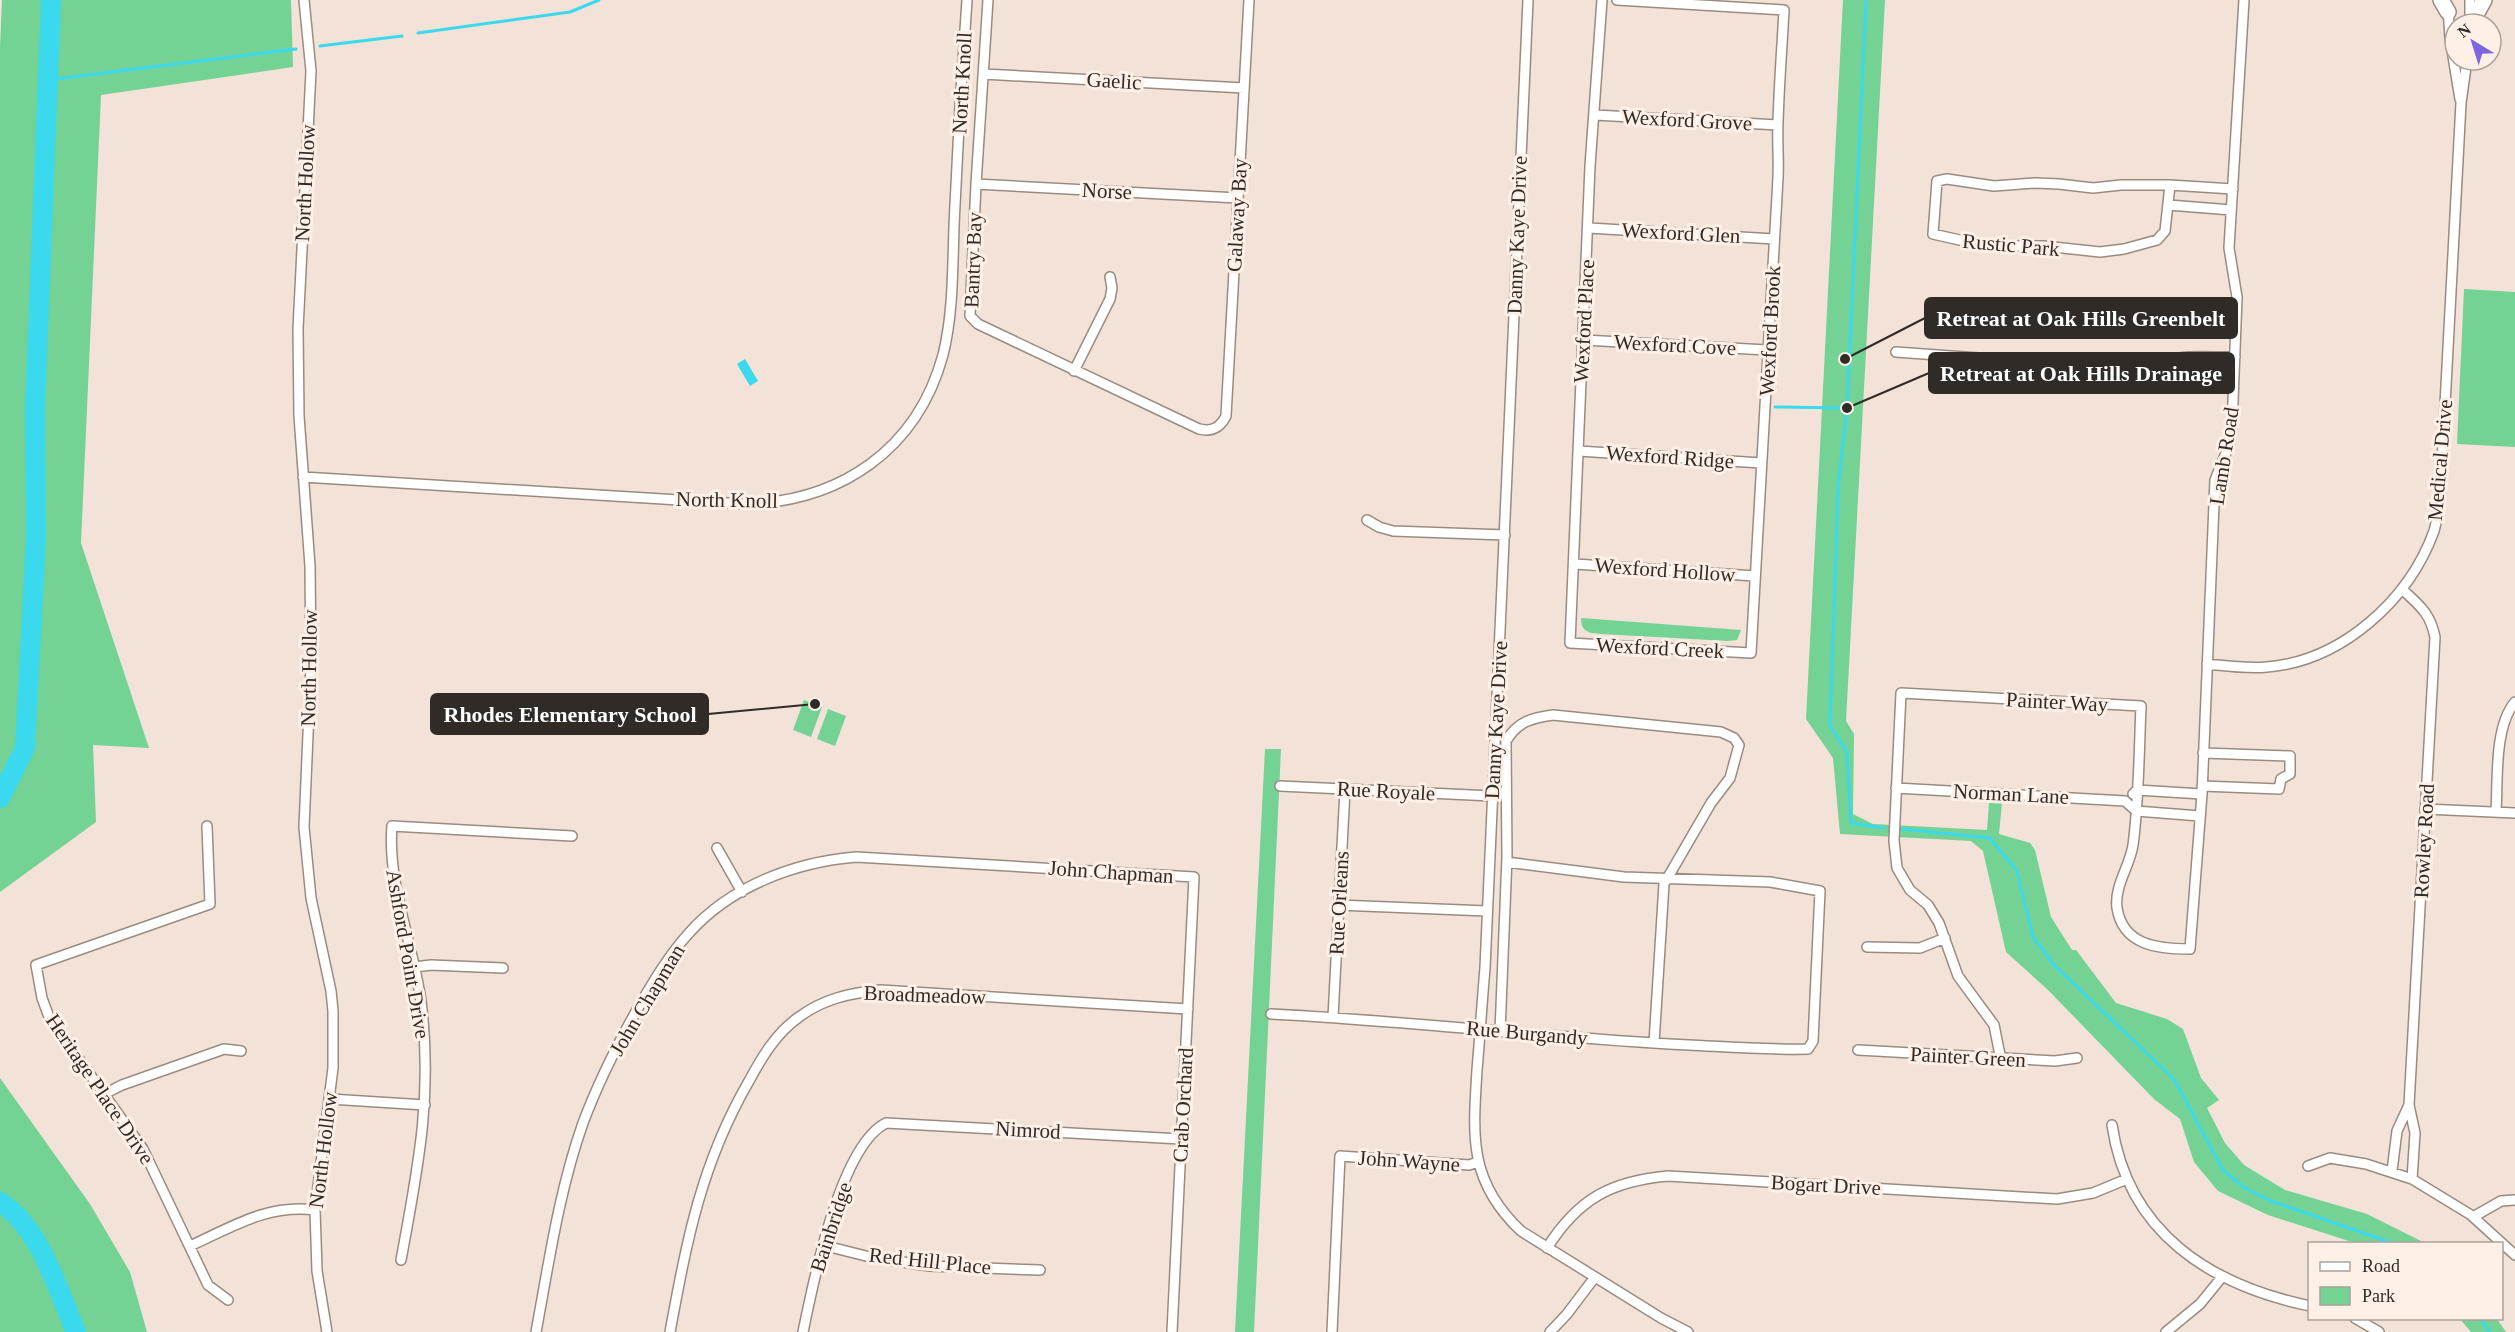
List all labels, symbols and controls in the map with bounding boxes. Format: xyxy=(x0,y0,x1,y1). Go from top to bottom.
north arrow xyxy=(2443,12,2503,72)
text: N xyxy=(2454,20,2474,41)
street label: North Knoll xyxy=(947,31,977,135)
street label: Gaelic xyxy=(1086,68,1142,94)
street label: Wexford Grove xyxy=(1621,105,1753,135)
street label: North Hollow xyxy=(290,123,320,242)
street label: Danny Kaye Drive xyxy=(1502,155,1532,315)
street label: Galaway Bay xyxy=(1222,157,1252,272)
street label: Norse xyxy=(1081,178,1133,204)
street label: Bantry Bay xyxy=(959,211,987,309)
street label: Wexford Glen xyxy=(1621,218,1742,248)
street label: Rustic Park xyxy=(1961,229,2061,261)
street label: Wexford Place xyxy=(1569,259,1599,383)
street label: Wexford Brook xyxy=(1755,265,1785,397)
callout: Retreat at Oak Hills Greenbelt xyxy=(1925,298,2237,338)
text: Retreat at Oak Hills Greenbelt xyxy=(1937,306,2226,331)
street label: Wexford Cove xyxy=(1613,330,1737,360)
callout: Retreat at Oak Hills Drainage xyxy=(1929,353,2234,393)
text: Retreat at Oak Hills Drainage xyxy=(1940,361,2222,386)
street label: Medical Drive xyxy=(2423,398,2457,522)
street label: Lamb Road xyxy=(2204,405,2244,507)
street label: Wexford Ridge xyxy=(1605,441,1735,473)
street label: North Knoll xyxy=(676,487,778,513)
street label: Wexford Hollow xyxy=(1594,553,1737,587)
street label: North Hollow xyxy=(296,608,322,727)
street label: Wexford Creek xyxy=(1595,633,1725,663)
street label: Danny Kaye Drive xyxy=(1480,640,1512,800)
street label: Painter Way xyxy=(2005,687,2109,717)
callout: Rhodes Elementary School xyxy=(431,694,708,734)
text: Rhodes Elementary School xyxy=(444,702,697,727)
street label: Rue Royale xyxy=(1336,776,1436,806)
street label: Norman Lane xyxy=(1952,779,2070,809)
street label: Rowley Road xyxy=(2409,782,2439,899)
street label: Rue Orleans xyxy=(1324,850,1354,956)
street label: John Chapman xyxy=(1048,856,1175,888)
street label: Ashford Point Drive xyxy=(381,867,435,1041)
street label: John Chapman xyxy=(604,940,690,1060)
street label: Broadmeadow xyxy=(863,981,987,1009)
street label: Heritage Place Drive xyxy=(41,1009,159,1169)
street label: Rue Burgandy xyxy=(1465,1016,1589,1050)
street label: Painter Green xyxy=(1909,1042,2027,1072)
street label: Crab Orchard xyxy=(1168,1047,1198,1163)
street label: North Hollow xyxy=(304,1090,342,1210)
street label: Nimrod xyxy=(995,1116,1062,1144)
street label: John Wayne xyxy=(1357,1145,1461,1177)
street label: Bogart Drive xyxy=(1770,1170,1882,1200)
street label: Bainbridge xyxy=(805,1179,857,1275)
legend xyxy=(2308,1242,2503,1320)
street label: Red Hill Place xyxy=(868,1243,992,1279)
text: Road xyxy=(2362,1256,2400,1276)
text: Park xyxy=(2362,1286,2395,1306)

